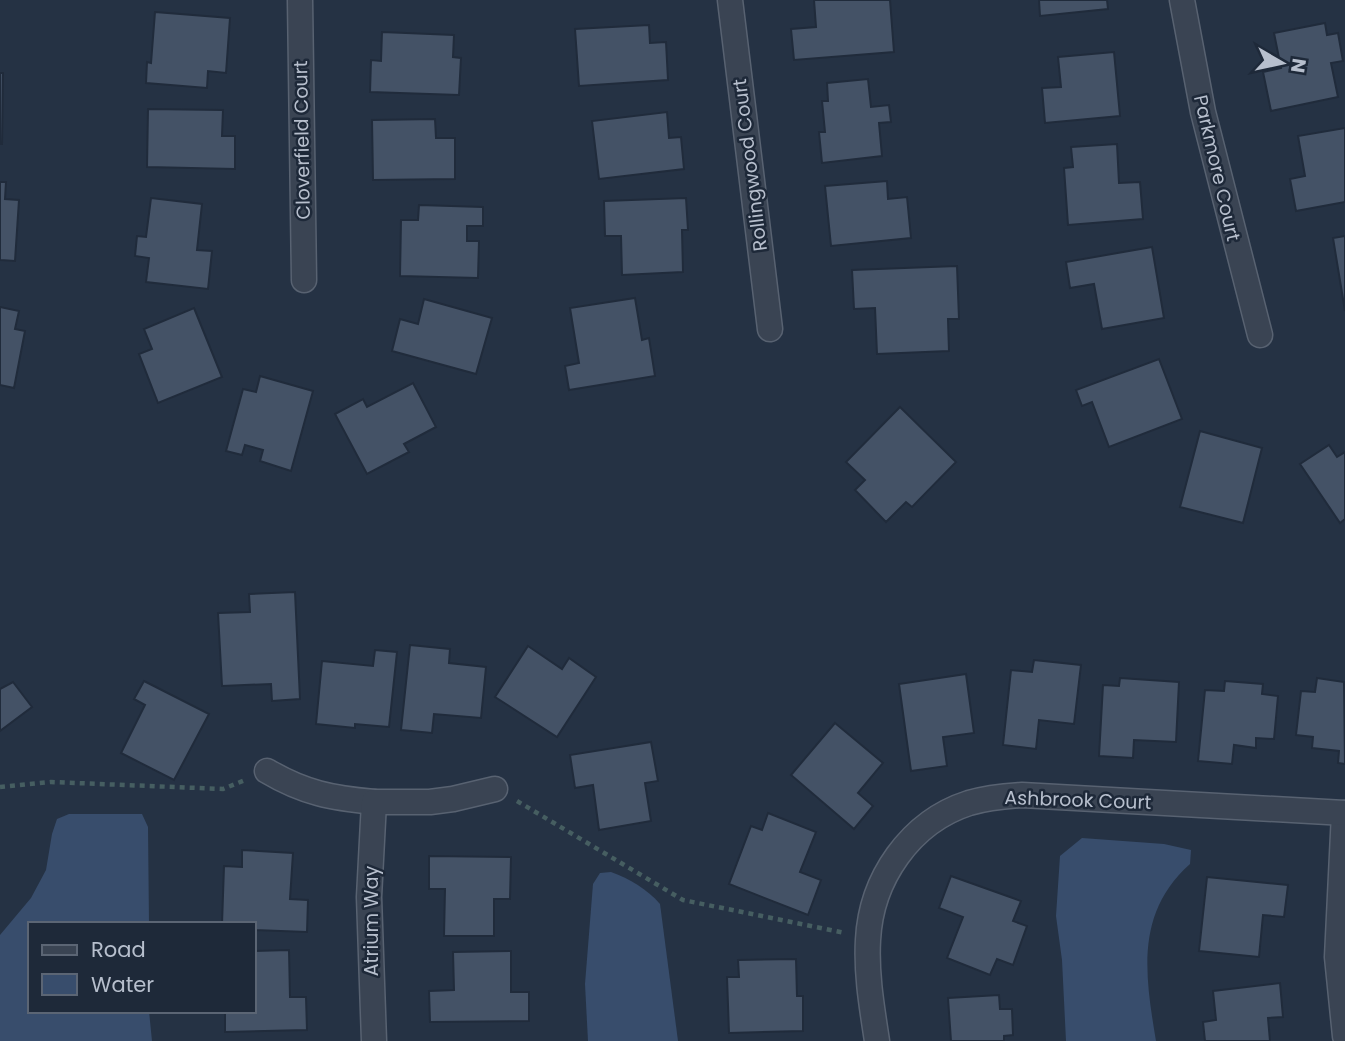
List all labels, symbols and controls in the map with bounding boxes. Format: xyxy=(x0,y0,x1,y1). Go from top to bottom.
north arrow xyxy=(1247,28,1317,98)
text: N xyxy=(1284,56,1313,75)
street label: Cloverfield Court xyxy=(287,60,317,220)
street label: Rollingwood Court xyxy=(726,77,774,253)
street label: Parkmore Court xyxy=(1187,92,1247,244)
street label: Ashbrook Court xyxy=(1004,784,1152,816)
street label: Atrium Way xyxy=(358,866,385,976)
legend xyxy=(28,922,256,1013)
text: Road xyxy=(91,935,146,964)
text: Water xyxy=(91,970,154,999)

